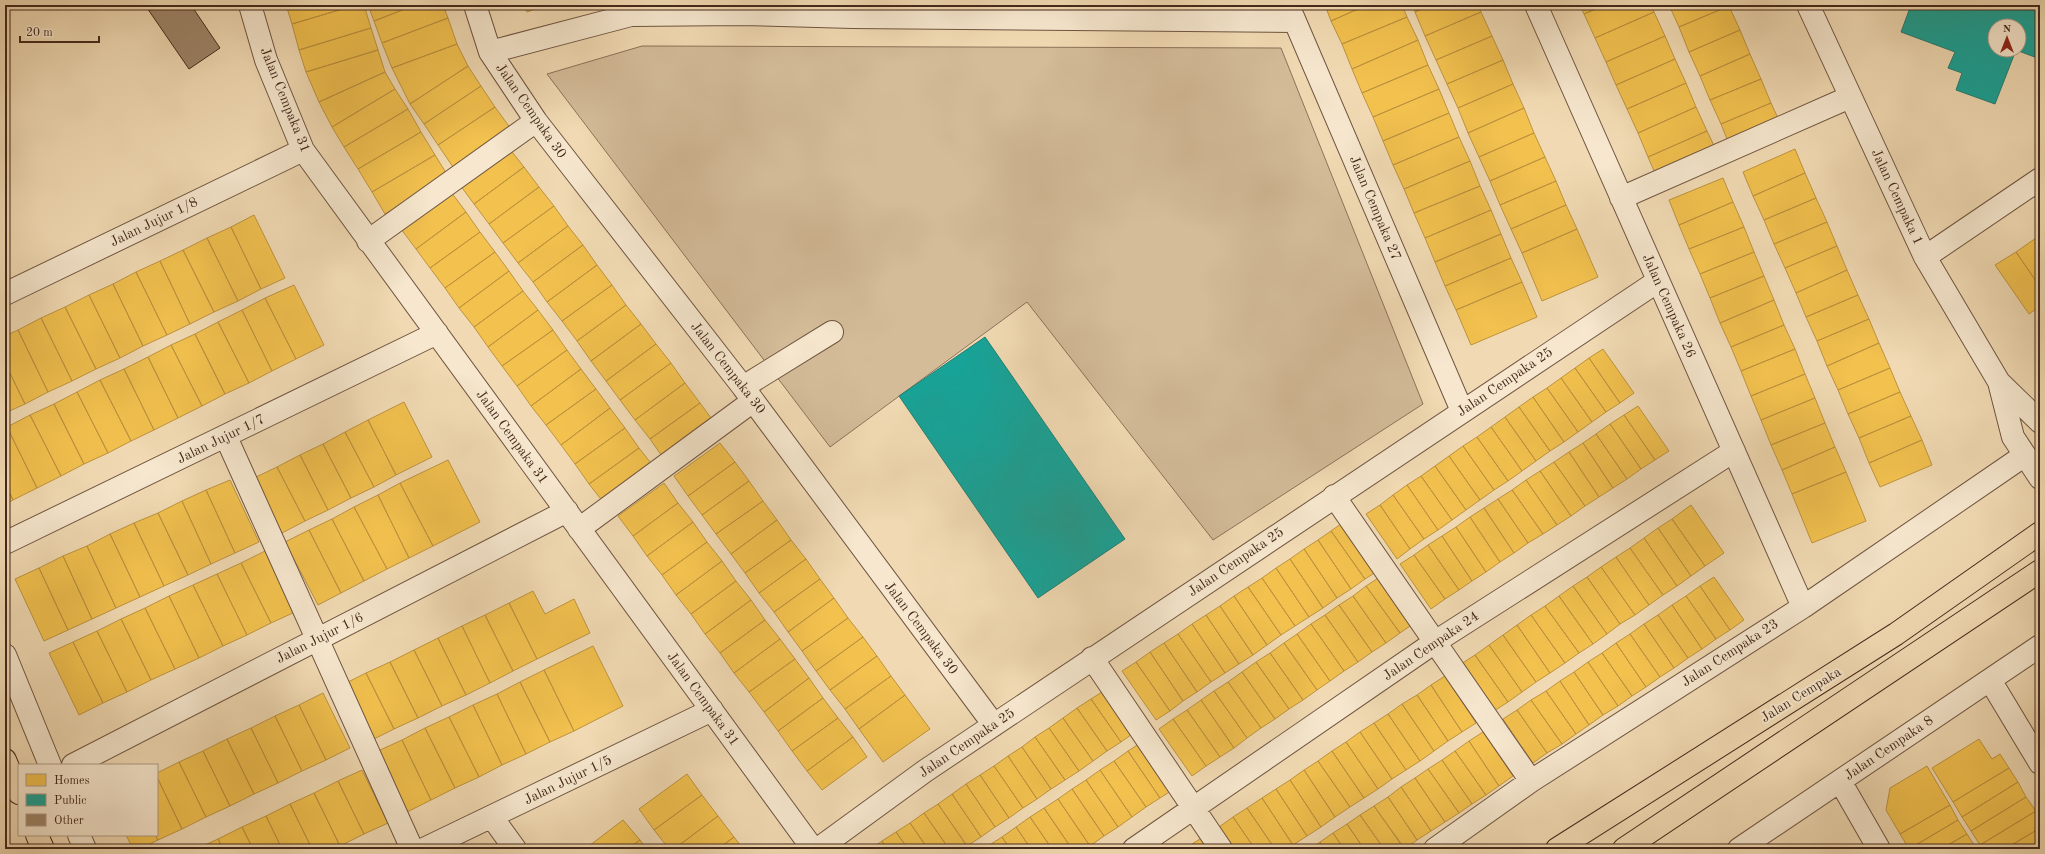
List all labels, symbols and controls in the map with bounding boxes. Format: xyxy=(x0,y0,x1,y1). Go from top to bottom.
scale bar xyxy=(20,18,99,44)
north arrow xyxy=(1987,18,2027,58)
text: N xyxy=(2003,24,2012,35)
text: 20 m xyxy=(26,27,53,39)
street label: Jalan Cempaka 31 xyxy=(258,45,312,155)
street label: Jalan Cempaka 30 xyxy=(493,61,569,161)
street label: Jalan Cempaka 1 xyxy=(1869,147,1925,247)
street label: Jalan Cempaka 27 xyxy=(1347,154,1403,262)
street label: Jalan Jujur 1/8 xyxy=(108,195,200,249)
street label: Jalan Cempaka 26 xyxy=(1640,252,1698,360)
street label: Jalan Cempaka 30 xyxy=(688,320,768,416)
street label: Jalan Cempaka 25 xyxy=(1455,345,1555,419)
street label: Jalan Cempaka 31 xyxy=(473,388,551,486)
street label: Jalan Jujur 1/7 xyxy=(175,412,267,466)
street label: Jalan Cempaka 25 xyxy=(1186,525,1286,599)
street label: Jalan Cempaka 30 xyxy=(882,579,960,677)
street label: Jalan Cempaka 24 xyxy=(1381,609,1481,683)
street label: Jalan Jujur 1/6 xyxy=(274,610,366,666)
street label: Jalan Cempaka 23 xyxy=(1679,617,1781,689)
street label: Jalan Cempaka 31 xyxy=(664,650,742,748)
street label: Jalan Cempaka xyxy=(1758,665,1844,725)
street label: Jalan Cempaka 25 xyxy=(917,706,1017,780)
street label: Jalan Cempaka 8 xyxy=(1842,713,1936,783)
street label: Jalan Jujur 1/5 xyxy=(522,753,614,807)
legend xyxy=(18,764,158,836)
text: Homes xyxy=(54,775,90,787)
text: Public xyxy=(54,795,86,807)
text: Other xyxy=(54,815,84,827)

